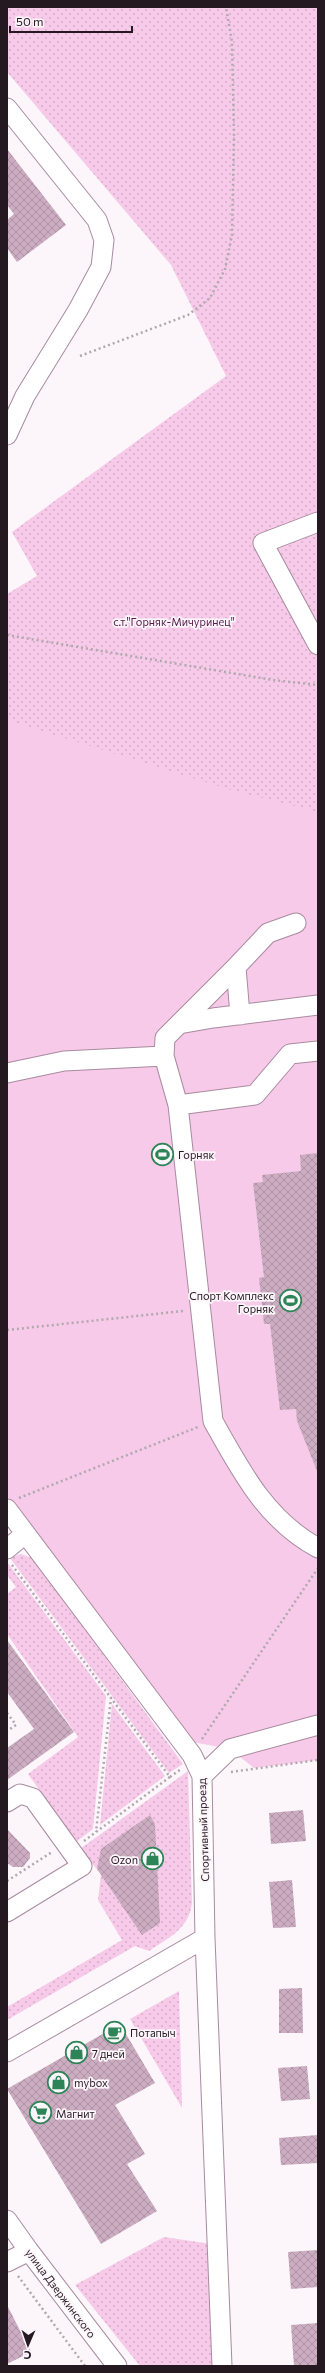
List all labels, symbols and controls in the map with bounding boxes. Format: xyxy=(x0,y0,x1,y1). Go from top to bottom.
scale bar xyxy=(10,8,132,34)
text: 50 m xyxy=(16,14,44,28)
park label: с.т."Горняк-Мичуринец" xyxy=(113,615,235,628)
sports icon: Горняк xyxy=(149,1141,175,1167)
place label: Горняк xyxy=(178,1148,214,1161)
sports icon: Спорт Комплекс Горняк xyxy=(277,1288,303,1314)
place label: Спорт Комплекс Горняк xyxy=(189,1289,274,1315)
street label: Спортивный проезд xyxy=(195,1777,211,1882)
shop icon: Ozon xyxy=(140,1846,166,1872)
place label: Ozon xyxy=(111,1853,138,1866)
cafe icon: Потапыч xyxy=(101,2019,127,2045)
place label: Потапыч xyxy=(130,2026,176,2039)
shop icon: 7 дней xyxy=(63,2040,89,2066)
place label: 7 дней xyxy=(92,2047,125,2060)
shop icon: mybox xyxy=(45,2069,71,2095)
place label: mybox xyxy=(74,2076,108,2089)
supermarket icon: Магнит xyxy=(28,2100,54,2126)
place label: Магнит xyxy=(56,2107,95,2120)
street label: улица Дзержинского xyxy=(23,2246,99,2341)
north arrow xyxy=(8,2325,48,2365)
text: С xyxy=(23,2349,32,2362)

